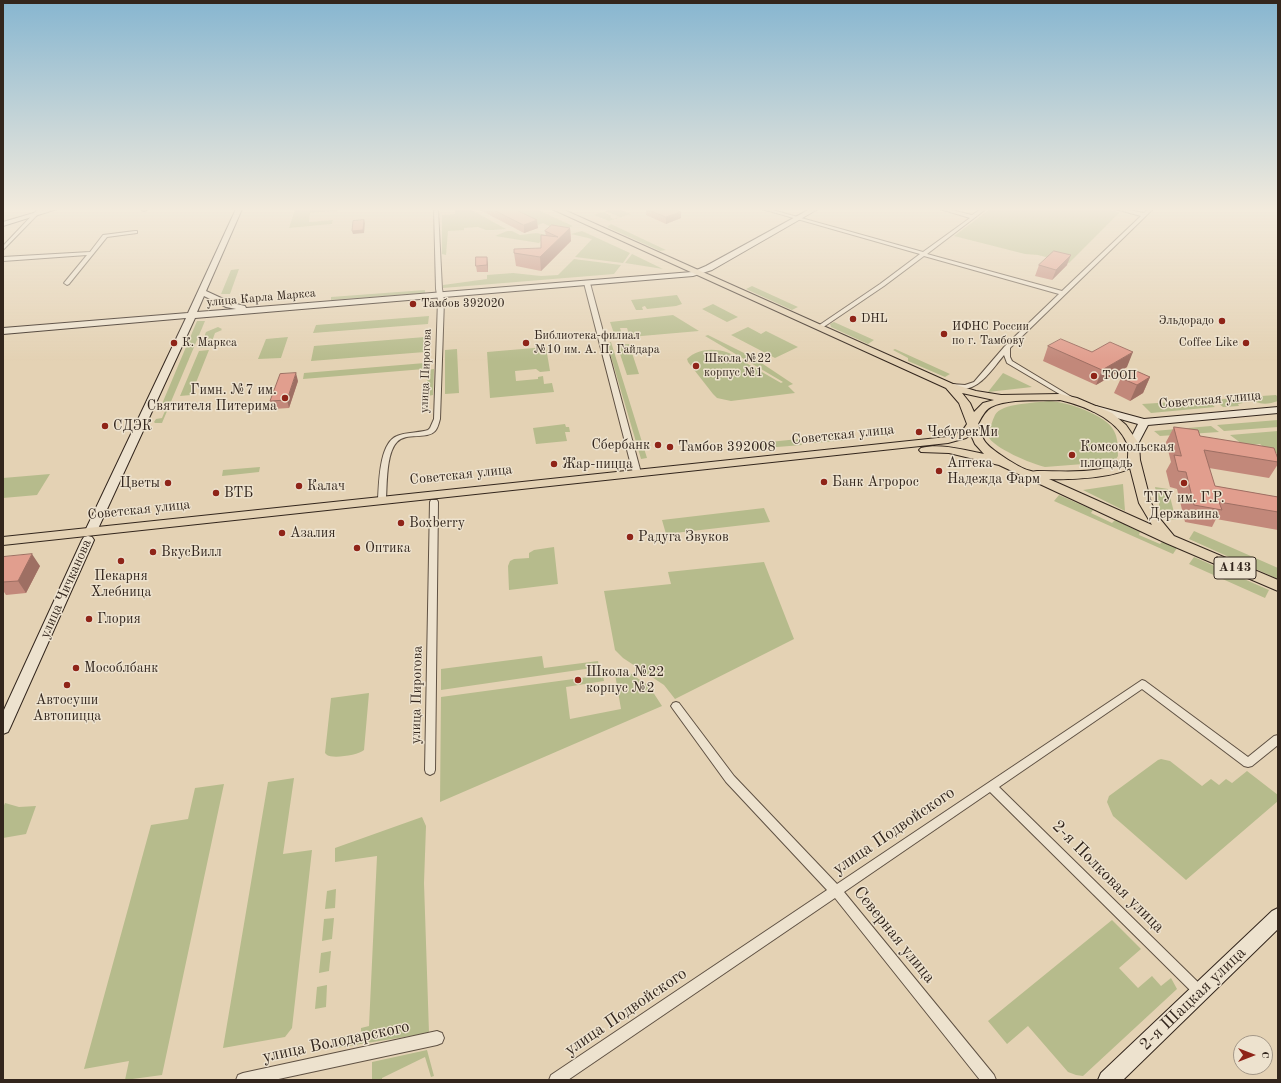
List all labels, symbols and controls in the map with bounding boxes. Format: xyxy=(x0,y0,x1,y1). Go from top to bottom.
street label: улица Карла Маркса xyxy=(206,286,316,310)
place label: Тамбов 392020 xyxy=(421,297,505,311)
marker: Тамбов 392020 xyxy=(408,299,418,309)
place label: DHL xyxy=(861,312,888,326)
marker: DHL xyxy=(848,314,858,324)
place label: Эльдорадо xyxy=(1159,314,1214,328)
marker: Эльдорадо xyxy=(1217,316,1227,326)
place label: ИФНС России по г. Тамбову xyxy=(952,320,1029,348)
street label: улица Пирогова xyxy=(417,329,435,413)
place label: Библиотека-филиал №10 им. А. П. Гайдара xyxy=(534,329,660,357)
marker: ИФНС России по г. Тамбову xyxy=(939,329,949,339)
place label: К. Маркса xyxy=(182,336,237,350)
place label: Coffee Like xyxy=(1179,336,1238,350)
marker: К. Маркса xyxy=(169,338,179,348)
marker: Библиотека-филиал №10 им. А. П. Гайдара xyxy=(521,338,531,348)
marker: Coffee Like xyxy=(1241,338,1251,348)
place label: Школа №22 корпус №1 xyxy=(704,352,771,380)
marker: Школа №22 корпус №1 xyxy=(691,361,701,371)
place label: ТООП xyxy=(1102,369,1137,383)
marker: ТООП xyxy=(1089,371,1099,381)
place label: Гимн. №7 им. Святителя Питерима xyxy=(147,382,277,414)
street label: Советская улица xyxy=(1158,387,1262,413)
marker: Гимн. №7 им. Святителя Питерима xyxy=(280,393,290,403)
place label: СДЭК xyxy=(113,418,152,434)
marker: СДЭК xyxy=(100,421,110,431)
street label: Советская улица xyxy=(791,421,895,449)
place label: ЧебурекМи xyxy=(927,424,998,440)
marker: ЧебурекМи xyxy=(914,427,924,437)
place label: Сбербанк xyxy=(591,437,650,453)
place label: Тамбов 392008 xyxy=(678,439,775,455)
place label: Комсомольская площадь xyxy=(1080,439,1174,472)
marker: Сбербанк xyxy=(653,440,663,450)
marker: Тамбов 392008 xyxy=(665,442,675,452)
marker: Комсомольская площадь xyxy=(1067,450,1077,460)
place label: Аптека Надежда Фарм xyxy=(947,455,1040,488)
place label: Жар-пицца xyxy=(562,456,633,472)
marker: Жар-пицца xyxy=(549,459,559,469)
street label: Советская улица xyxy=(409,461,513,489)
marker: Аптека Надежда Фарм xyxy=(934,466,944,476)
place label: Банк Агророс xyxy=(832,474,919,490)
place label: Цветы xyxy=(120,475,160,491)
marker: Банк Агророс xyxy=(819,477,829,487)
marker: Цветы xyxy=(163,478,173,488)
place label: Калач xyxy=(307,478,345,494)
marker: ТГУ им. Г.Р. Державина xyxy=(1179,478,1189,488)
marker: Калач xyxy=(294,481,304,491)
place label: ВТБ xyxy=(224,485,253,501)
marker: ВТБ xyxy=(211,488,221,498)
place label: ТГУ им. Г.Р. Державина xyxy=(1143,490,1225,522)
street label: Советская улица xyxy=(87,496,191,524)
place label: Boxberry xyxy=(409,515,465,531)
marker: Boxberry xyxy=(396,518,406,528)
place label: Азалия xyxy=(290,525,336,541)
marker: Азалия xyxy=(277,528,287,538)
place label: Радуга Звуков xyxy=(638,529,729,545)
marker: Радуга Звуков xyxy=(625,532,635,542)
street label: улица Чичканова xyxy=(37,537,95,641)
place label: Оптика xyxy=(365,540,411,556)
marker: Оптика xyxy=(352,543,362,553)
place label: ВкусВилл xyxy=(161,544,222,560)
marker: ВкусВилл xyxy=(148,547,158,557)
marker: Пекарня Хлебница xyxy=(116,556,126,566)
road number: А143 xyxy=(1214,557,1256,579)
place label: Пекарня Хлебница xyxy=(91,568,151,600)
place label: Глория xyxy=(97,611,141,627)
marker: Глория xyxy=(84,614,94,624)
street label: улица Пирогова xyxy=(408,646,426,744)
place label: Мособлбанк xyxy=(84,660,158,676)
marker: Мособлбанк xyxy=(71,663,81,673)
place label: Школа №22 корпус №2 xyxy=(586,664,664,696)
marker: Школа №22 корпус №2 xyxy=(573,675,583,685)
marker: Автосуши Автопицца xyxy=(62,680,72,690)
place label: Автосуши Автопицца xyxy=(33,692,101,724)
street label: улица Подвойского xyxy=(829,783,959,879)
street label: 2-я Полковая улица xyxy=(1047,816,1169,938)
street label: Северная улица xyxy=(849,882,939,988)
street label: 2-я Шацкая улица xyxy=(1135,943,1251,1055)
street label: улица Подвойского xyxy=(561,964,691,1060)
street label: улица Володарского xyxy=(261,1016,411,1068)
north arrow xyxy=(1233,1035,1273,1075)
text: С xyxy=(1259,1051,1270,1059)

